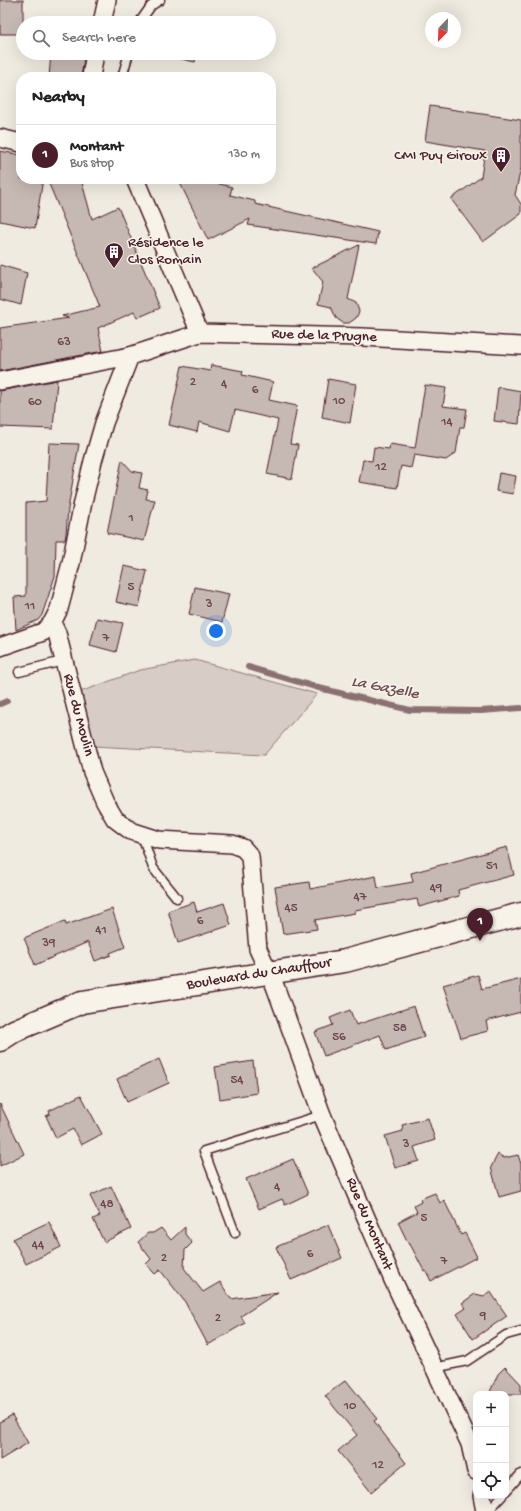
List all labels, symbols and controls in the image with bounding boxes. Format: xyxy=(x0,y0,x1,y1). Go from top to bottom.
north arrow xyxy=(425,12,461,48)
search box xyxy=(16,16,276,60)
icon: search xyxy=(30,27,52,49)
text: Search here xyxy=(62,29,136,47)
text: Nearby xyxy=(32,88,85,108)
text: Montant xyxy=(70,138,123,156)
building icon: CMI Puy Giroux xyxy=(490,145,512,173)
text: 1 xyxy=(42,147,48,162)
text: 130 m xyxy=(228,147,260,162)
place label: CMI Puy Giroux xyxy=(394,147,487,165)
text: Bus stop xyxy=(70,156,114,171)
place label: Résidence le Clos Romain xyxy=(128,234,204,269)
building icon: Résidence le Clos Romain xyxy=(103,241,125,269)
street label: Rue de la Prugne xyxy=(271,325,377,347)
house number: 63 xyxy=(57,335,71,350)
house number: 2 xyxy=(190,375,197,390)
house number: 4 xyxy=(221,377,227,392)
house number: 6 xyxy=(252,383,259,398)
house number: 10 xyxy=(332,394,346,409)
house number: 60 xyxy=(28,395,43,410)
house number: 14 xyxy=(440,415,453,430)
house number: 12 xyxy=(374,460,387,475)
house number: 1 xyxy=(127,511,134,526)
house number: 5 xyxy=(128,580,135,595)
house number: 3 xyxy=(205,597,213,612)
house number: 11 xyxy=(24,599,35,614)
your location xyxy=(206,621,226,641)
house number: 7 xyxy=(102,631,111,646)
street label: Rue du Moulin xyxy=(58,672,98,758)
water label: La Gazelle xyxy=(350,673,421,705)
house number: 51 xyxy=(486,859,498,874)
house number: 49 xyxy=(430,881,443,896)
house number: 47 xyxy=(354,890,368,905)
house number: 45 xyxy=(285,901,298,916)
pin: 1 xyxy=(467,908,493,941)
house number: 6 xyxy=(197,914,204,929)
house number: 41 xyxy=(95,923,107,938)
house number: 39 xyxy=(41,936,56,951)
street label: Boulevard du Chauffour xyxy=(184,953,334,994)
house number: 58 xyxy=(393,1021,407,1036)
house number: 56 xyxy=(332,1030,346,1045)
house number: 54 xyxy=(231,1073,244,1088)
house number: 3 xyxy=(402,1137,410,1152)
street label: Rue du Montant xyxy=(341,1175,397,1275)
house number: 4 xyxy=(274,1180,280,1195)
house number: 48 xyxy=(100,1197,114,1212)
house number: 5 xyxy=(421,1211,428,1226)
house number: 44 xyxy=(32,1238,44,1253)
house number: 6 xyxy=(307,1247,314,1262)
house number: 2 xyxy=(161,1251,168,1266)
house number: 7 xyxy=(440,1254,449,1269)
house number: 9 xyxy=(479,1309,487,1324)
house number: 2 xyxy=(215,1311,222,1326)
map controls xyxy=(473,1391,509,1499)
button: + xyxy=(473,1391,509,1427)
house number: 10 xyxy=(343,1399,357,1414)
button: − xyxy=(473,1427,509,1463)
house number: 12 xyxy=(371,1458,384,1473)
button: locate xyxy=(473,1463,509,1499)

